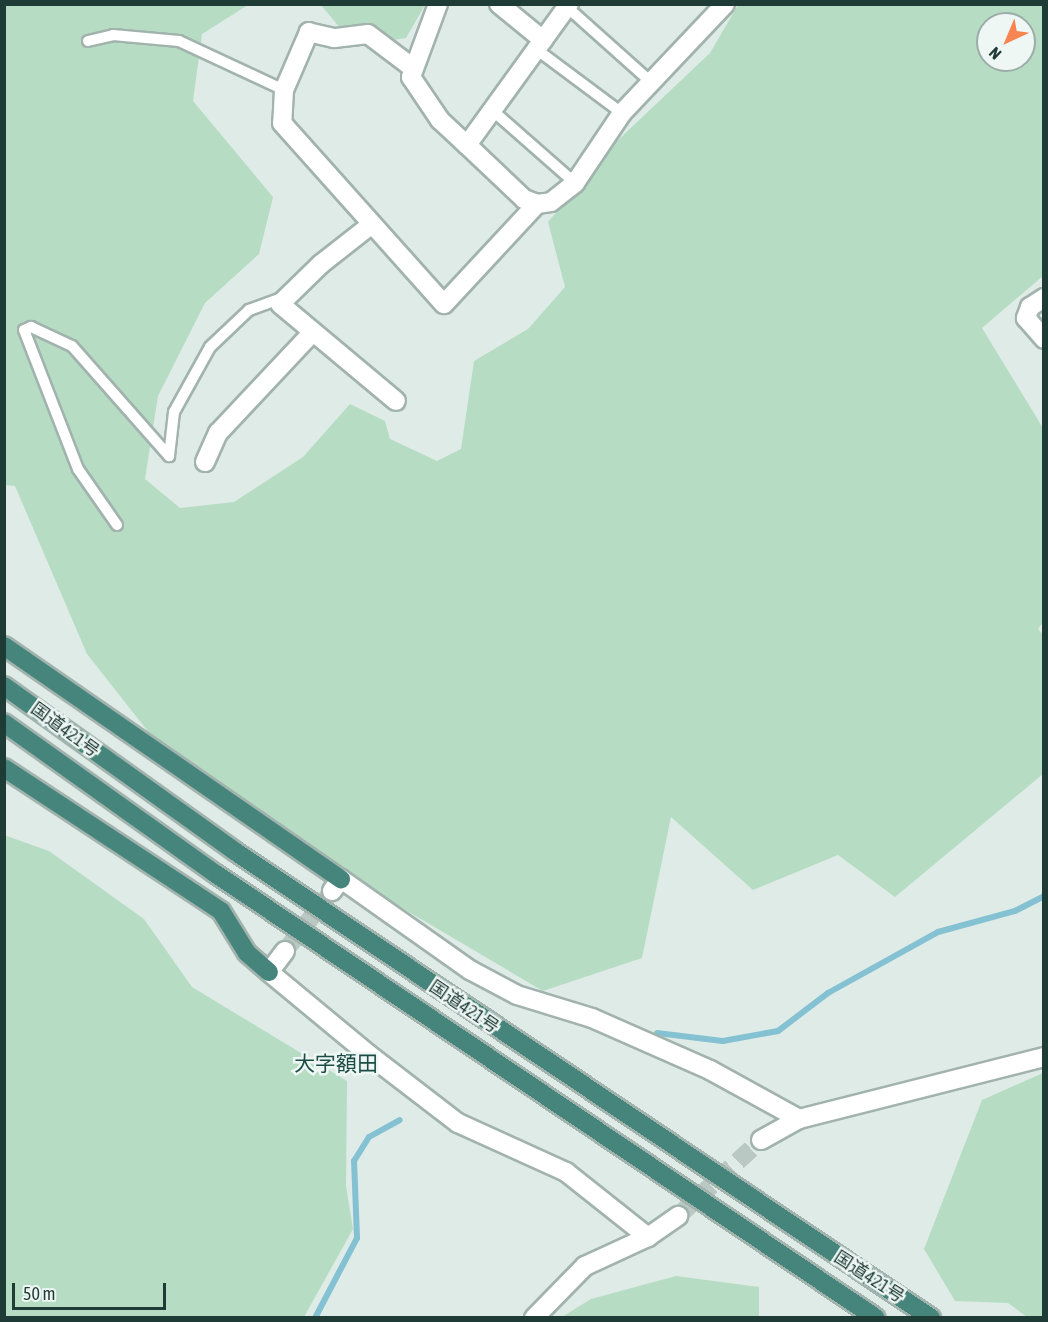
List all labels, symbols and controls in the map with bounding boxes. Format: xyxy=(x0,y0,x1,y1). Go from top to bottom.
north arrow xyxy=(976,12,1036,72)
text: N xyxy=(985,44,1005,63)
street label: 国道421号 xyxy=(27,698,103,762)
street label: 国道421号 xyxy=(425,976,503,1038)
district label: 大字額田 xyxy=(294,1050,378,1076)
street label: 国道421号 xyxy=(830,1246,908,1308)
scale bar xyxy=(15,1271,170,1309)
text: 50 m xyxy=(23,1283,55,1304)

